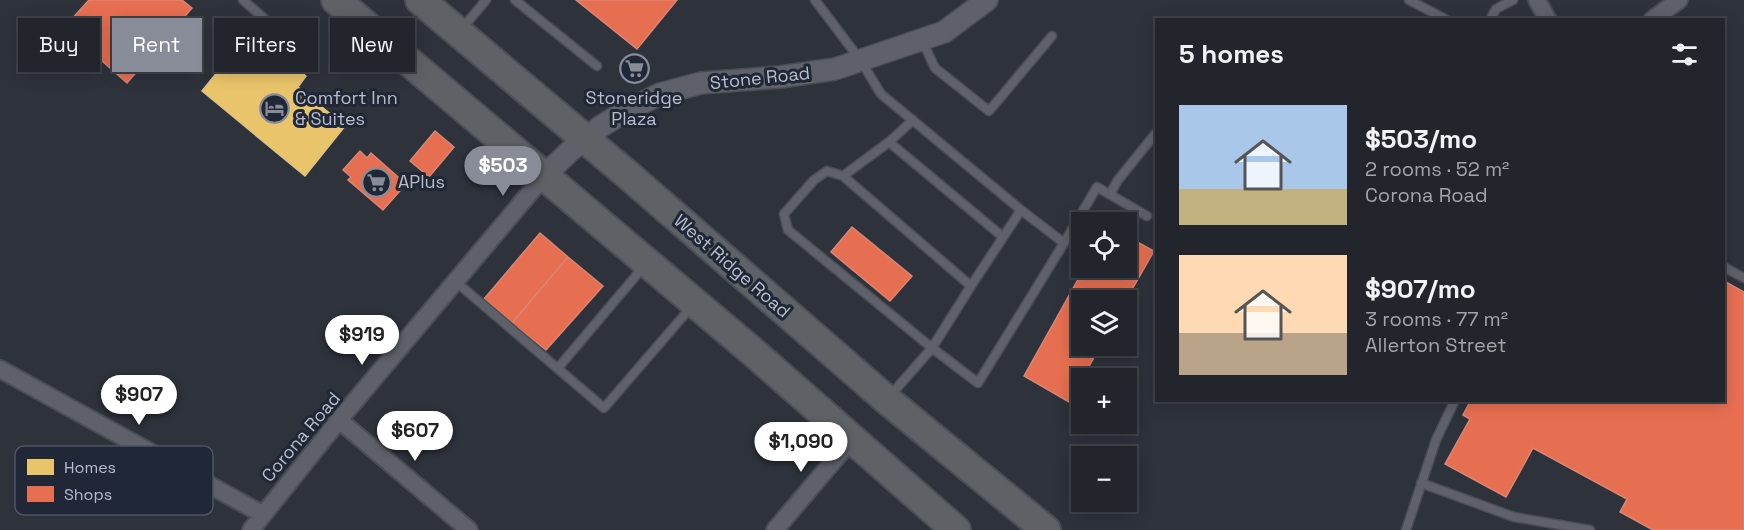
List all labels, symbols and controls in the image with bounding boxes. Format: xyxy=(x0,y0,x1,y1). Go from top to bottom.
chip: Buy xyxy=(18,18,100,72)
chip: Rent xyxy=(112,18,202,72)
chip: Filters xyxy=(214,18,318,72)
chip: New xyxy=(330,18,415,72)
text: 5 homes xyxy=(1179,37,1284,71)
icon: filters xyxy=(1668,38,1701,71)
supermarket icon: Stoneridge Plaza xyxy=(618,53,650,85)
street label: Stone Road xyxy=(709,61,811,94)
place label: Comfort Inn & Suites xyxy=(295,86,398,130)
place label: Stoneridge Plaza xyxy=(586,86,682,130)
hotel icon: Comfort Inn & Suites xyxy=(258,92,290,124)
text: $503/mo xyxy=(1365,122,1477,156)
icon: home xyxy=(1227,129,1299,201)
pin: $503 xyxy=(467,146,539,197)
text: $503 xyxy=(478,152,528,178)
text: 2 rooms · 52 m² xyxy=(1365,156,1509,182)
supermarket icon: APlus xyxy=(361,166,393,198)
place label: APlus xyxy=(398,170,445,193)
text: Corona Road xyxy=(1365,182,1488,208)
street label: West Ridge Road xyxy=(669,209,795,322)
map controls xyxy=(1071,212,1137,512)
button: locate xyxy=(1071,212,1137,278)
text: $907/mo xyxy=(1365,272,1476,306)
icon: home xyxy=(1227,279,1299,351)
button: layers xyxy=(1071,290,1137,356)
text: 3 rooms · 77 m² xyxy=(1365,306,1508,332)
pin: $919 xyxy=(326,315,398,366)
text: $919 xyxy=(339,321,385,347)
text: Allerton Street xyxy=(1365,332,1507,358)
button: + xyxy=(1071,368,1137,434)
pin: $907 xyxy=(103,375,175,426)
text: $907 xyxy=(115,381,163,407)
street label: Corona Road xyxy=(256,387,345,486)
pin: $607 xyxy=(379,411,451,462)
text: $607 xyxy=(391,417,439,443)
pin: $1,090 xyxy=(752,422,850,473)
text: $1,090 xyxy=(768,428,834,454)
legend xyxy=(15,446,213,515)
button: − xyxy=(1071,446,1137,512)
text: Homes xyxy=(64,457,116,478)
text: Shops xyxy=(64,484,112,505)

